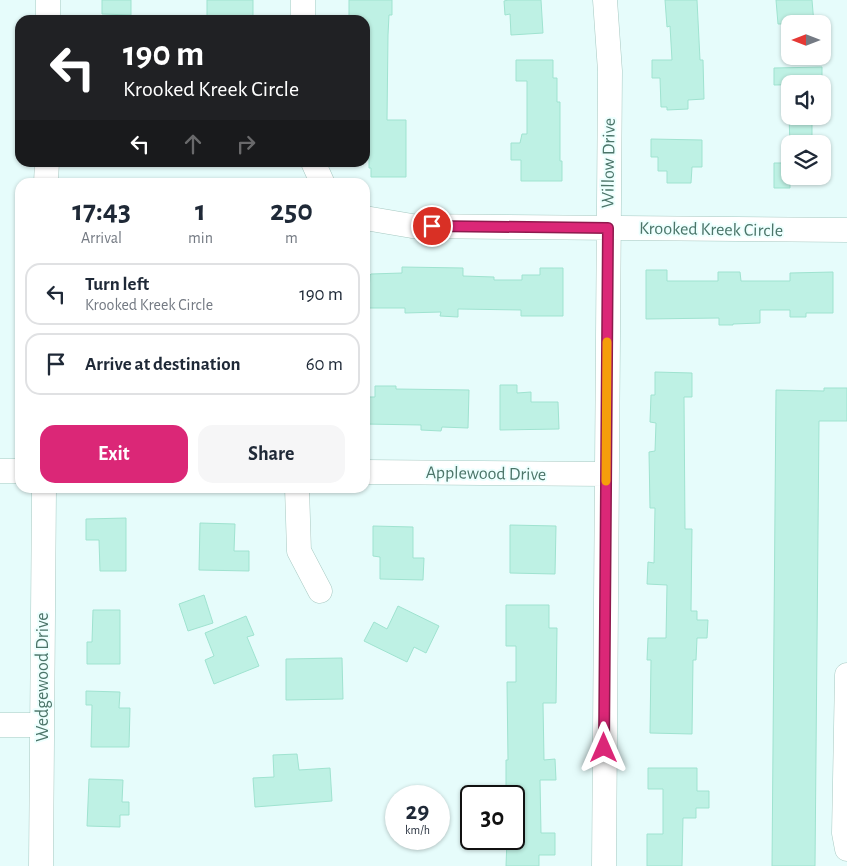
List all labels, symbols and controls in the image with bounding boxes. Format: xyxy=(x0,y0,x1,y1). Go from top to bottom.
north arrow xyxy=(781,15,831,65)
map controls xyxy=(781,15,831,185)
icon: left xyxy=(40,35,105,100)
text: 190 m xyxy=(123,37,204,72)
button: sound xyxy=(781,75,831,125)
text: Krooked Kreek Circle xyxy=(123,78,299,100)
street label: Willow Drive xyxy=(599,118,619,208)
icon: left xyxy=(126,130,154,158)
icon: ahead xyxy=(179,130,207,158)
icon: right xyxy=(232,130,260,158)
button: layers xyxy=(781,135,831,185)
text: 17:43 xyxy=(72,196,131,226)
text: 1 xyxy=(195,196,206,226)
text: 250 xyxy=(270,196,313,226)
pin xyxy=(411,205,453,247)
icon: arrive xyxy=(418,212,446,240)
street label: Krooked Kreek Circle xyxy=(639,220,783,240)
text: Arrival xyxy=(81,230,122,246)
text: min xyxy=(188,230,213,246)
text: m xyxy=(285,230,298,246)
text: Turn left xyxy=(85,275,149,294)
icon: left xyxy=(42,280,70,308)
text: 190 m xyxy=(299,285,343,304)
text: Krooked Kreek Circle xyxy=(85,297,213,313)
icon: arrive xyxy=(42,350,70,378)
text: Arrive at destination xyxy=(85,355,241,374)
text: 60 m xyxy=(306,355,343,374)
button: Exit xyxy=(40,425,188,483)
button: Share xyxy=(198,425,345,483)
street label: Applewood Drive xyxy=(426,464,546,484)
street label: Wedgewood Drive xyxy=(34,612,52,742)
position arrow xyxy=(577,721,629,773)
speed limit sign: 30 xyxy=(460,785,525,850)
text: 29 xyxy=(406,799,429,824)
text: km/h xyxy=(405,824,430,836)

